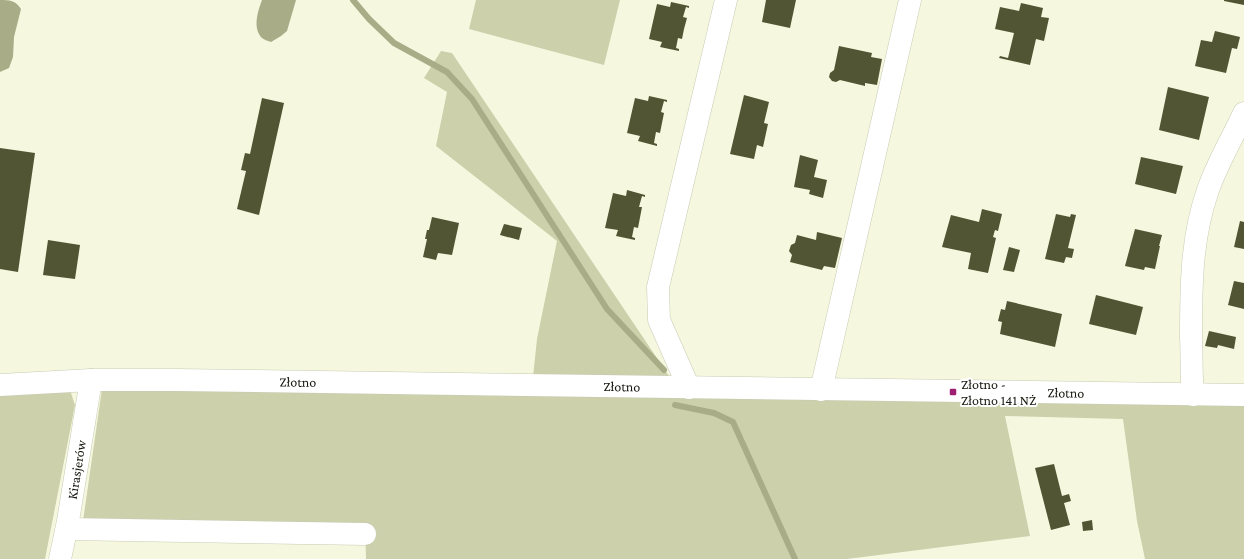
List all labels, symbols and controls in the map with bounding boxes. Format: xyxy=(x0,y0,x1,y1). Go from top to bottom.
street label: Złotno xyxy=(279,373,317,390)
place label: Złotno - Złotno 141 NŻ xyxy=(961,376,1036,408)
street label: Złotno xyxy=(603,378,641,395)
street label: Złotno xyxy=(1047,384,1084,401)
marker: Złotno - Złotno 141 NŻ xyxy=(948,387,958,397)
street label: Kirasjerów xyxy=(64,438,89,500)

